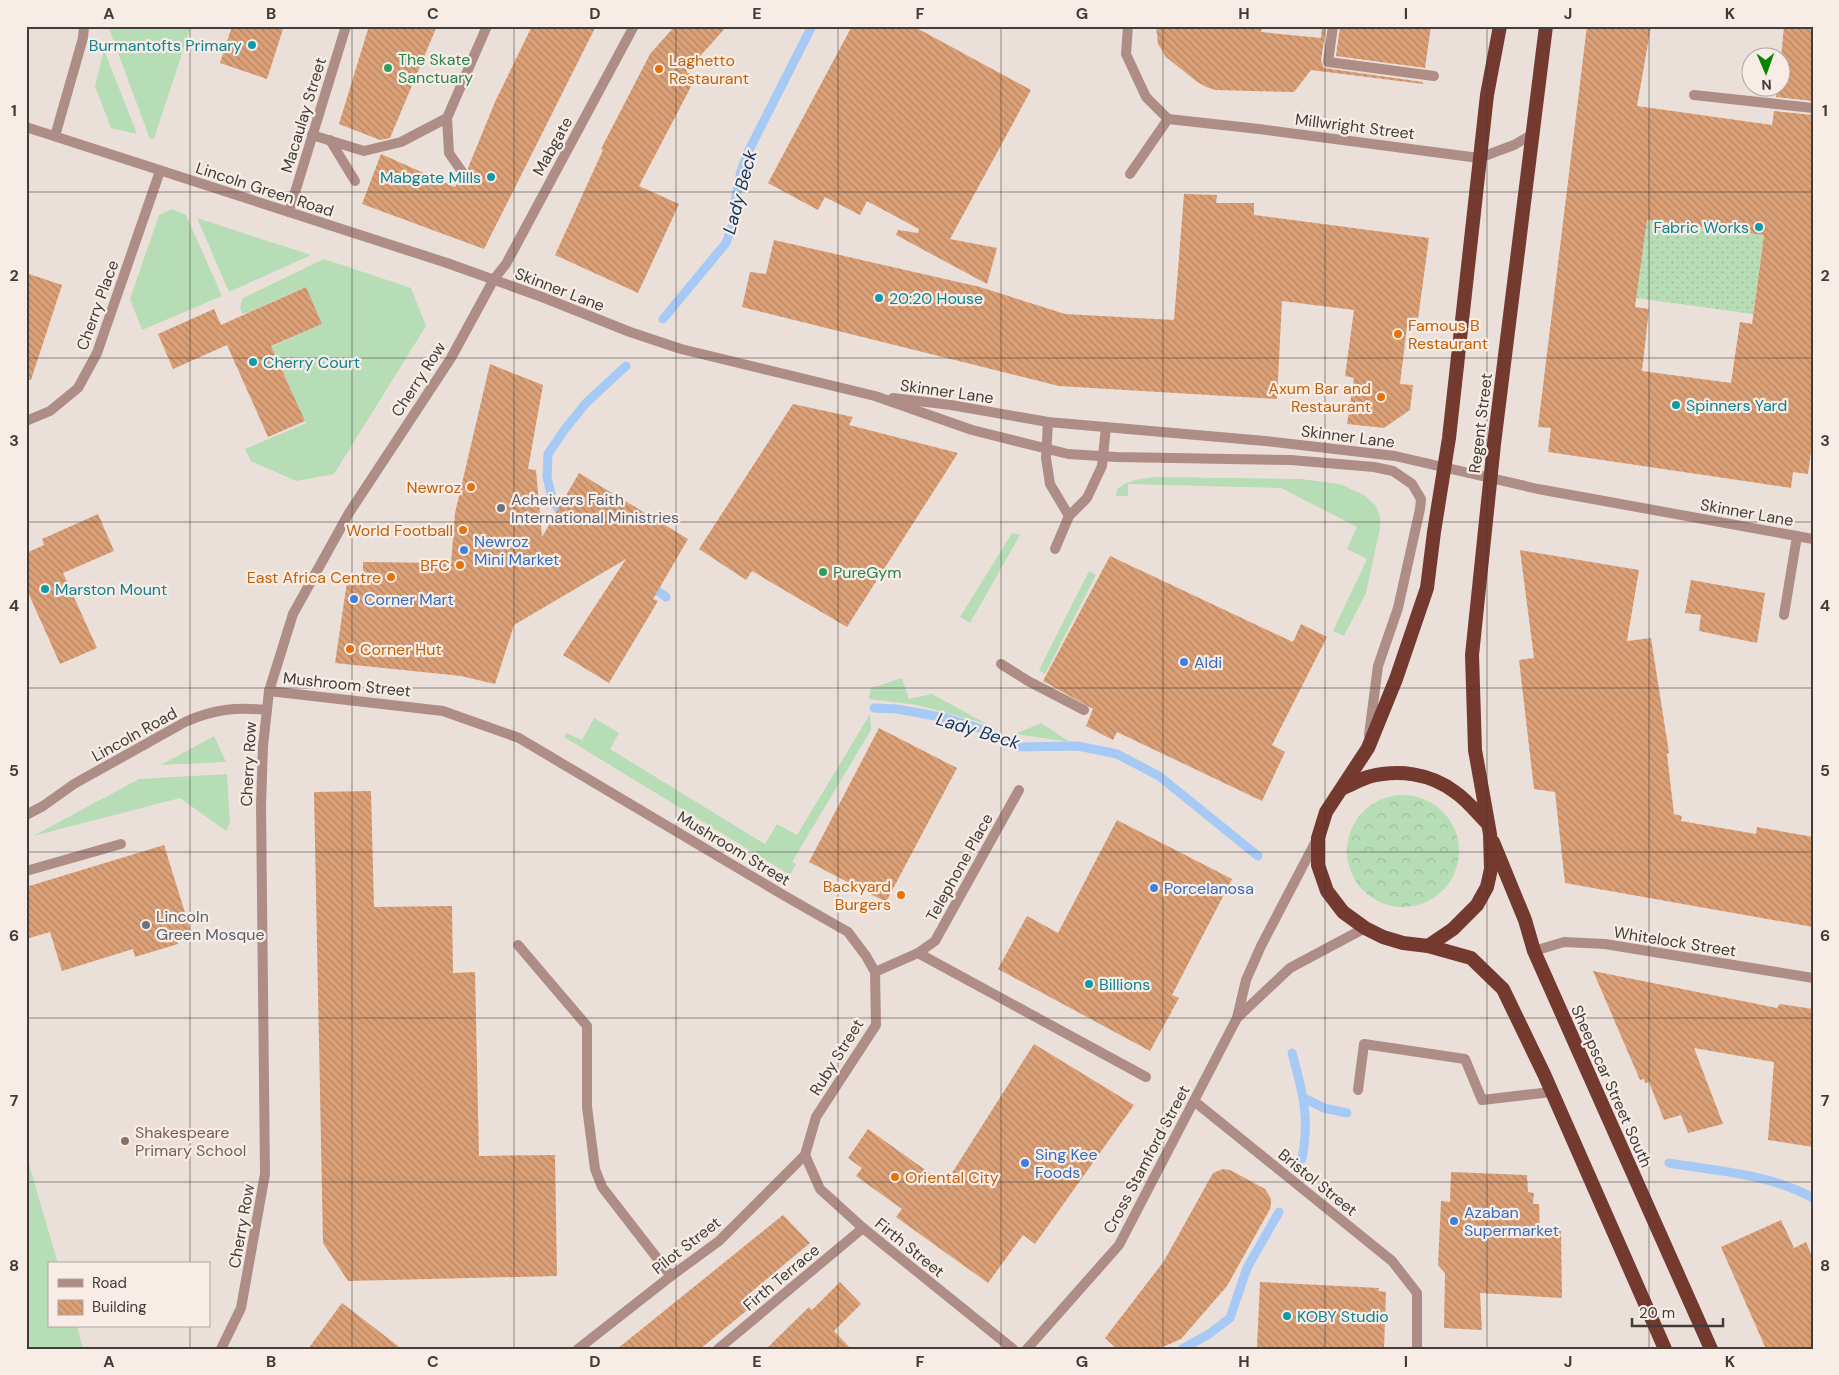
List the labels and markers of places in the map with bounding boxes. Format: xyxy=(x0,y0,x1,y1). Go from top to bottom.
place label: Burmantofts Primary xyxy=(89,35,242,56)
marker: Burmantofts Primary xyxy=(246,39,258,51)
place label: The Skate Sanctuary xyxy=(398,49,473,88)
place label: Laghetto Restaurant xyxy=(669,50,749,89)
marker: The Skate Sanctuary xyxy=(382,62,394,74)
marker: Laghetto Restaurant xyxy=(653,63,665,75)
place label: Mabgate Mills xyxy=(380,167,481,188)
marker: Mabgate Mills xyxy=(485,171,497,183)
place label: Fabric Works xyxy=(1653,217,1749,238)
marker: Fabric Works xyxy=(1753,221,1765,233)
place label: 20:20 House xyxy=(889,288,983,309)
marker: 20:20 House xyxy=(873,292,885,304)
place label: Famous B Restaurant xyxy=(1408,315,1488,354)
marker: Famous B Restaurant xyxy=(1392,328,1404,340)
place label: Cherry Court xyxy=(263,352,360,373)
marker: Cherry Court xyxy=(247,356,259,368)
place label: Axum Bar and Restaurant xyxy=(1268,378,1371,417)
marker: Axum Bar and Restaurant xyxy=(1375,391,1387,403)
place label: Spinners Yard xyxy=(1686,395,1787,416)
marker: Spinners Yard xyxy=(1670,399,1682,411)
place label: Newroz xyxy=(407,477,461,498)
marker: Newroz xyxy=(465,481,477,493)
place label: Acheivers Faith International Ministries xyxy=(511,489,679,528)
marker: Acheivers Faith International Ministries xyxy=(495,502,507,514)
place label: World Football xyxy=(346,520,453,541)
marker: World Football xyxy=(457,524,469,536)
place label: Newroz Mini Market xyxy=(474,531,559,570)
marker: Newroz Mini Market xyxy=(458,544,470,556)
place label: BFC xyxy=(420,555,450,576)
marker: BFC xyxy=(454,559,466,571)
place label: PureGym xyxy=(833,562,901,583)
marker: PureGym xyxy=(817,566,829,578)
place label: East Africa Centre xyxy=(247,567,381,588)
marker: East Africa Centre xyxy=(385,571,397,583)
place label: Marston Mount xyxy=(55,579,167,600)
marker: Marston Mount xyxy=(39,583,51,595)
place label: Corner Mart xyxy=(364,589,454,610)
marker: Corner Mart xyxy=(348,593,360,605)
place label: Corner Hut xyxy=(360,639,442,660)
marker: Corner Hut xyxy=(344,643,356,655)
place label: Aldi xyxy=(1194,652,1222,673)
marker: Aldi xyxy=(1178,656,1190,668)
place label: Backyard Burgers xyxy=(823,876,891,915)
place label: Porcelanosa xyxy=(1164,878,1254,899)
marker: Porcelanosa xyxy=(1148,882,1160,894)
marker: Backyard Burgers xyxy=(895,889,907,901)
place label: Lincoln Green Mosque xyxy=(156,906,265,945)
marker: Lincoln Green Mosque xyxy=(140,919,152,931)
place label: Billions xyxy=(1099,974,1150,995)
marker: Billions xyxy=(1083,978,1095,990)
place label: Shakespeare Primary School xyxy=(135,1122,246,1161)
marker: Shakespeare Primary School xyxy=(119,1135,131,1147)
place label: Sing Kee Foods xyxy=(1035,1144,1097,1183)
marker: Sing Kee Foods xyxy=(1019,1157,1031,1169)
place label: Oriental City xyxy=(905,1167,999,1188)
marker: Oriental City xyxy=(889,1171,901,1183)
place label: Azaban Supermarket xyxy=(1464,1202,1559,1241)
marker: Azaban Supermarket xyxy=(1448,1215,1460,1227)
place label: KOBY Studio xyxy=(1297,1306,1389,1327)
marker: KOBY Studio xyxy=(1281,1310,1293,1322)

